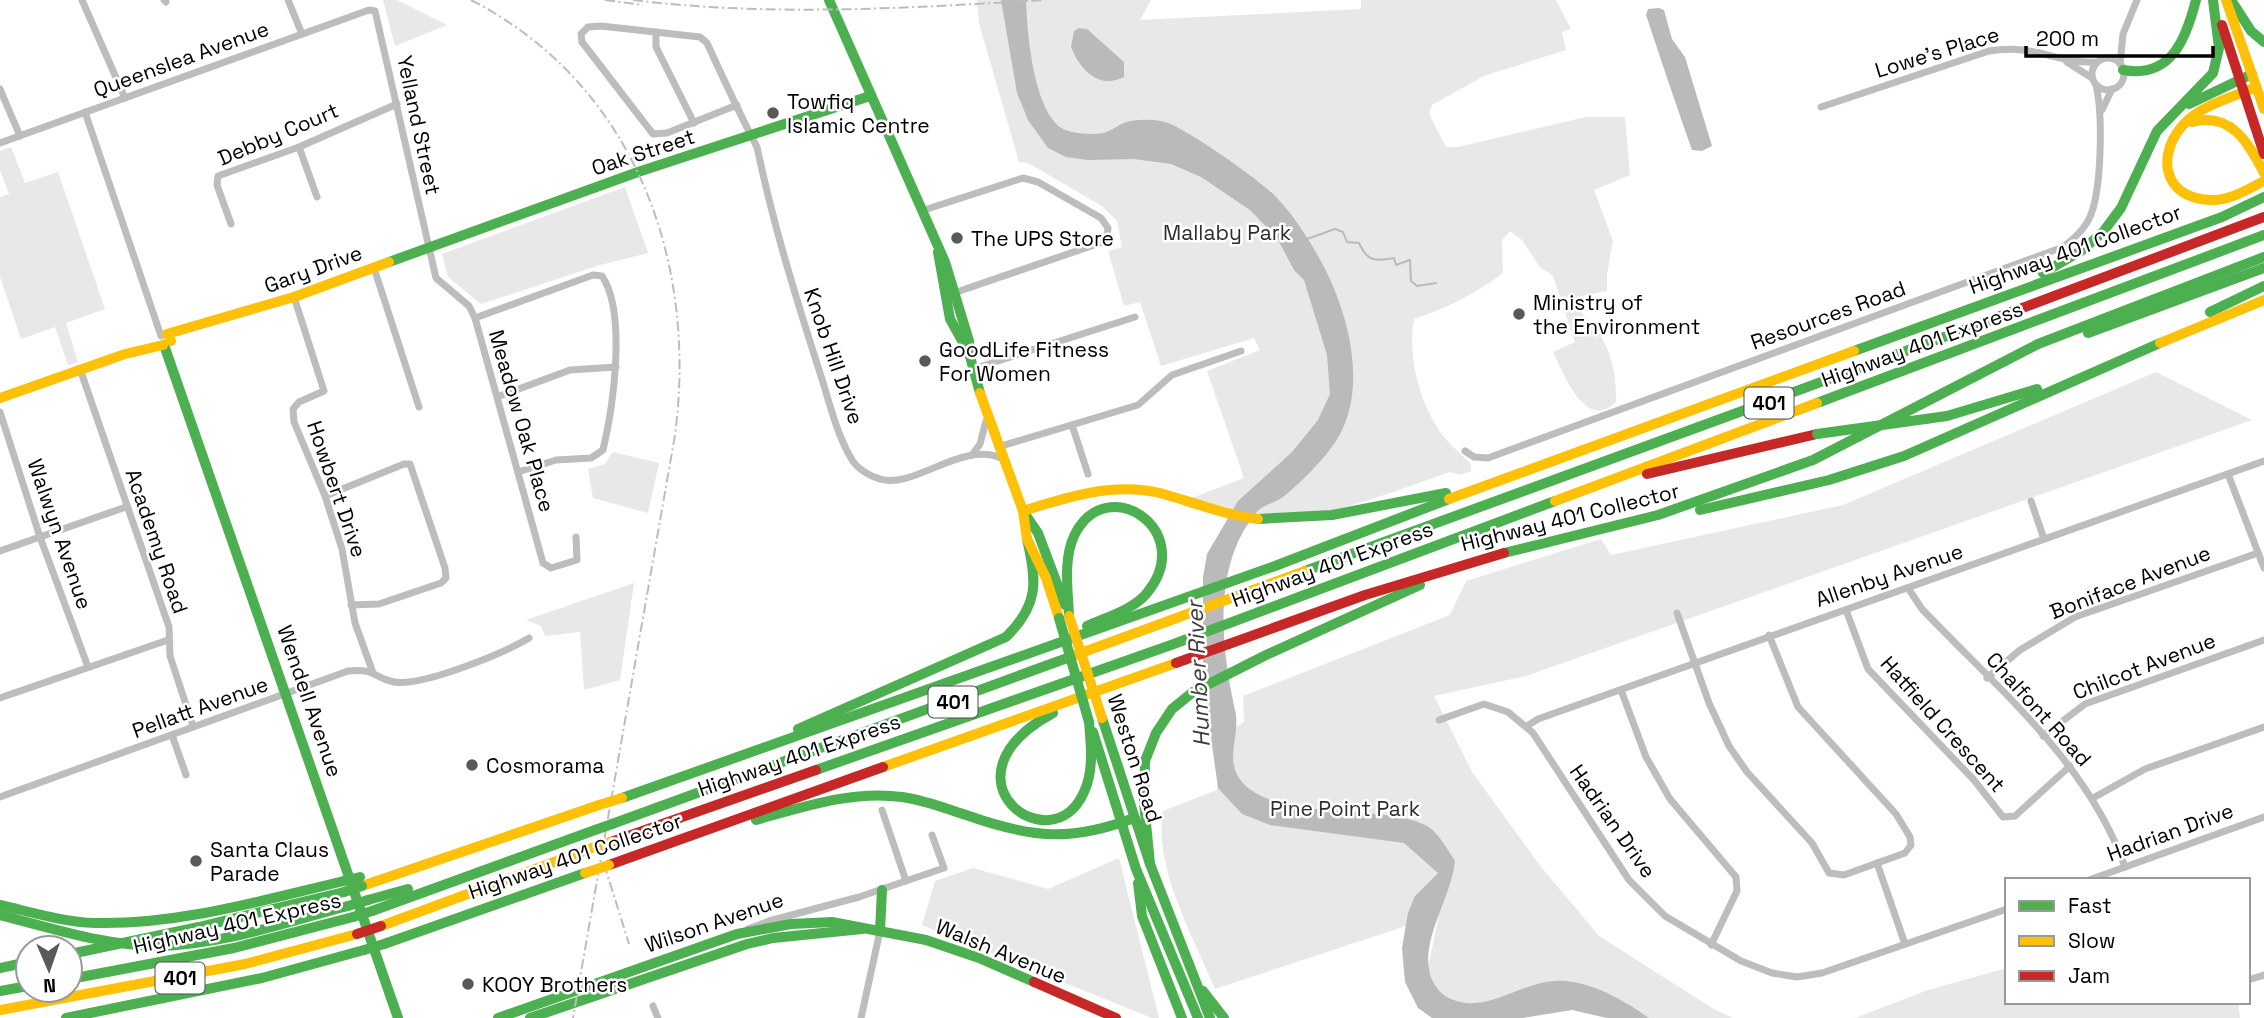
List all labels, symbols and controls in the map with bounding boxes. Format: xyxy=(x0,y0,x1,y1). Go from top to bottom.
scale bar xyxy=(2026,14,2213,58)
street label: Queenslea Avenue xyxy=(90,15,272,103)
street label: Lowe's Place xyxy=(1871,20,2003,84)
text: 200 m xyxy=(2036,25,2099,52)
street label: Yelland Street xyxy=(391,53,447,197)
place label: Towfiq Islamic Centre xyxy=(787,88,930,139)
street label: Debby Court xyxy=(214,96,342,172)
marker: Towfiq Islamic Centre xyxy=(765,105,781,121)
street label: Oak Street xyxy=(588,123,698,181)
street label: Highway 401 Collector xyxy=(1965,198,2185,300)
park label: Mallaby Park xyxy=(1163,219,1291,246)
place label: The UPS Store xyxy=(971,225,1114,252)
marker: The UPS Store xyxy=(949,230,965,246)
street label: Gary Drive xyxy=(260,239,366,299)
street label: Resources Road xyxy=(1747,274,1909,356)
street label: Knob Hill Drive xyxy=(798,284,870,428)
place label: Ministry of the Environment xyxy=(1533,289,1700,340)
street label: Highway 401 Express xyxy=(1818,295,2026,393)
marker: Ministry of the Environment xyxy=(1511,306,1527,322)
street label: Meadow Oak Place xyxy=(483,327,561,515)
place label: GoodLife Fitness For Women xyxy=(939,336,1109,387)
marker: GoodLife Fitness For Women xyxy=(917,353,933,369)
road number: 401 xyxy=(1744,388,1794,418)
street label: Howbert Drive xyxy=(301,417,373,561)
street label: Walwyn Avenue xyxy=(22,455,98,613)
street label: Academy Road xyxy=(120,465,194,617)
street label: Highway 401 Collector xyxy=(1458,477,1682,557)
street label: Highway 401 Express xyxy=(1228,515,1436,613)
street label: Allenby Avenue xyxy=(1812,537,1966,613)
street label: Boniface Avenue xyxy=(2046,539,2214,625)
water label: Humber River xyxy=(1179,598,1217,748)
street label: Wendell Avenue xyxy=(271,621,349,781)
street label: Chilcot Avenue xyxy=(2069,626,2219,706)
street label: Chalfont Road xyxy=(1981,646,2097,772)
street label: Hatfield Crescent xyxy=(1875,650,2011,798)
street label: Pellatt Avenue xyxy=(128,670,272,744)
road number: 401 xyxy=(928,687,978,718)
street label: Weston Road xyxy=(1102,690,1168,826)
street label: Highway 401 Express xyxy=(694,708,904,802)
place label: Cosmorama xyxy=(486,752,604,779)
marker: Cosmorama xyxy=(464,757,480,773)
street label: Hadrian Drive xyxy=(1564,759,1662,883)
park label: Pine Point Park xyxy=(1270,795,1420,822)
street label: Hadrian Drive xyxy=(2103,797,2237,867)
street label: Highway 401 Collector xyxy=(465,807,685,905)
place label: Santa Claus Parade xyxy=(210,836,329,887)
marker: Santa Claus Parade xyxy=(188,853,204,869)
legend xyxy=(2005,878,2250,1004)
street label: Highway 401 Express xyxy=(130,886,344,960)
street label: Wilson Avenue xyxy=(641,886,787,958)
text: Fast xyxy=(2068,892,2112,919)
street label: Walsh Avenue xyxy=(932,913,1070,989)
text: Slow xyxy=(2068,927,2116,954)
north arrow xyxy=(14,934,84,1004)
road number: 401 xyxy=(156,962,204,994)
text: Jam xyxy=(2068,962,2110,989)
place label: KOOY Brothers xyxy=(482,971,627,998)
text: N xyxy=(43,973,56,998)
marker: KOOY Brothers xyxy=(460,976,476,992)

